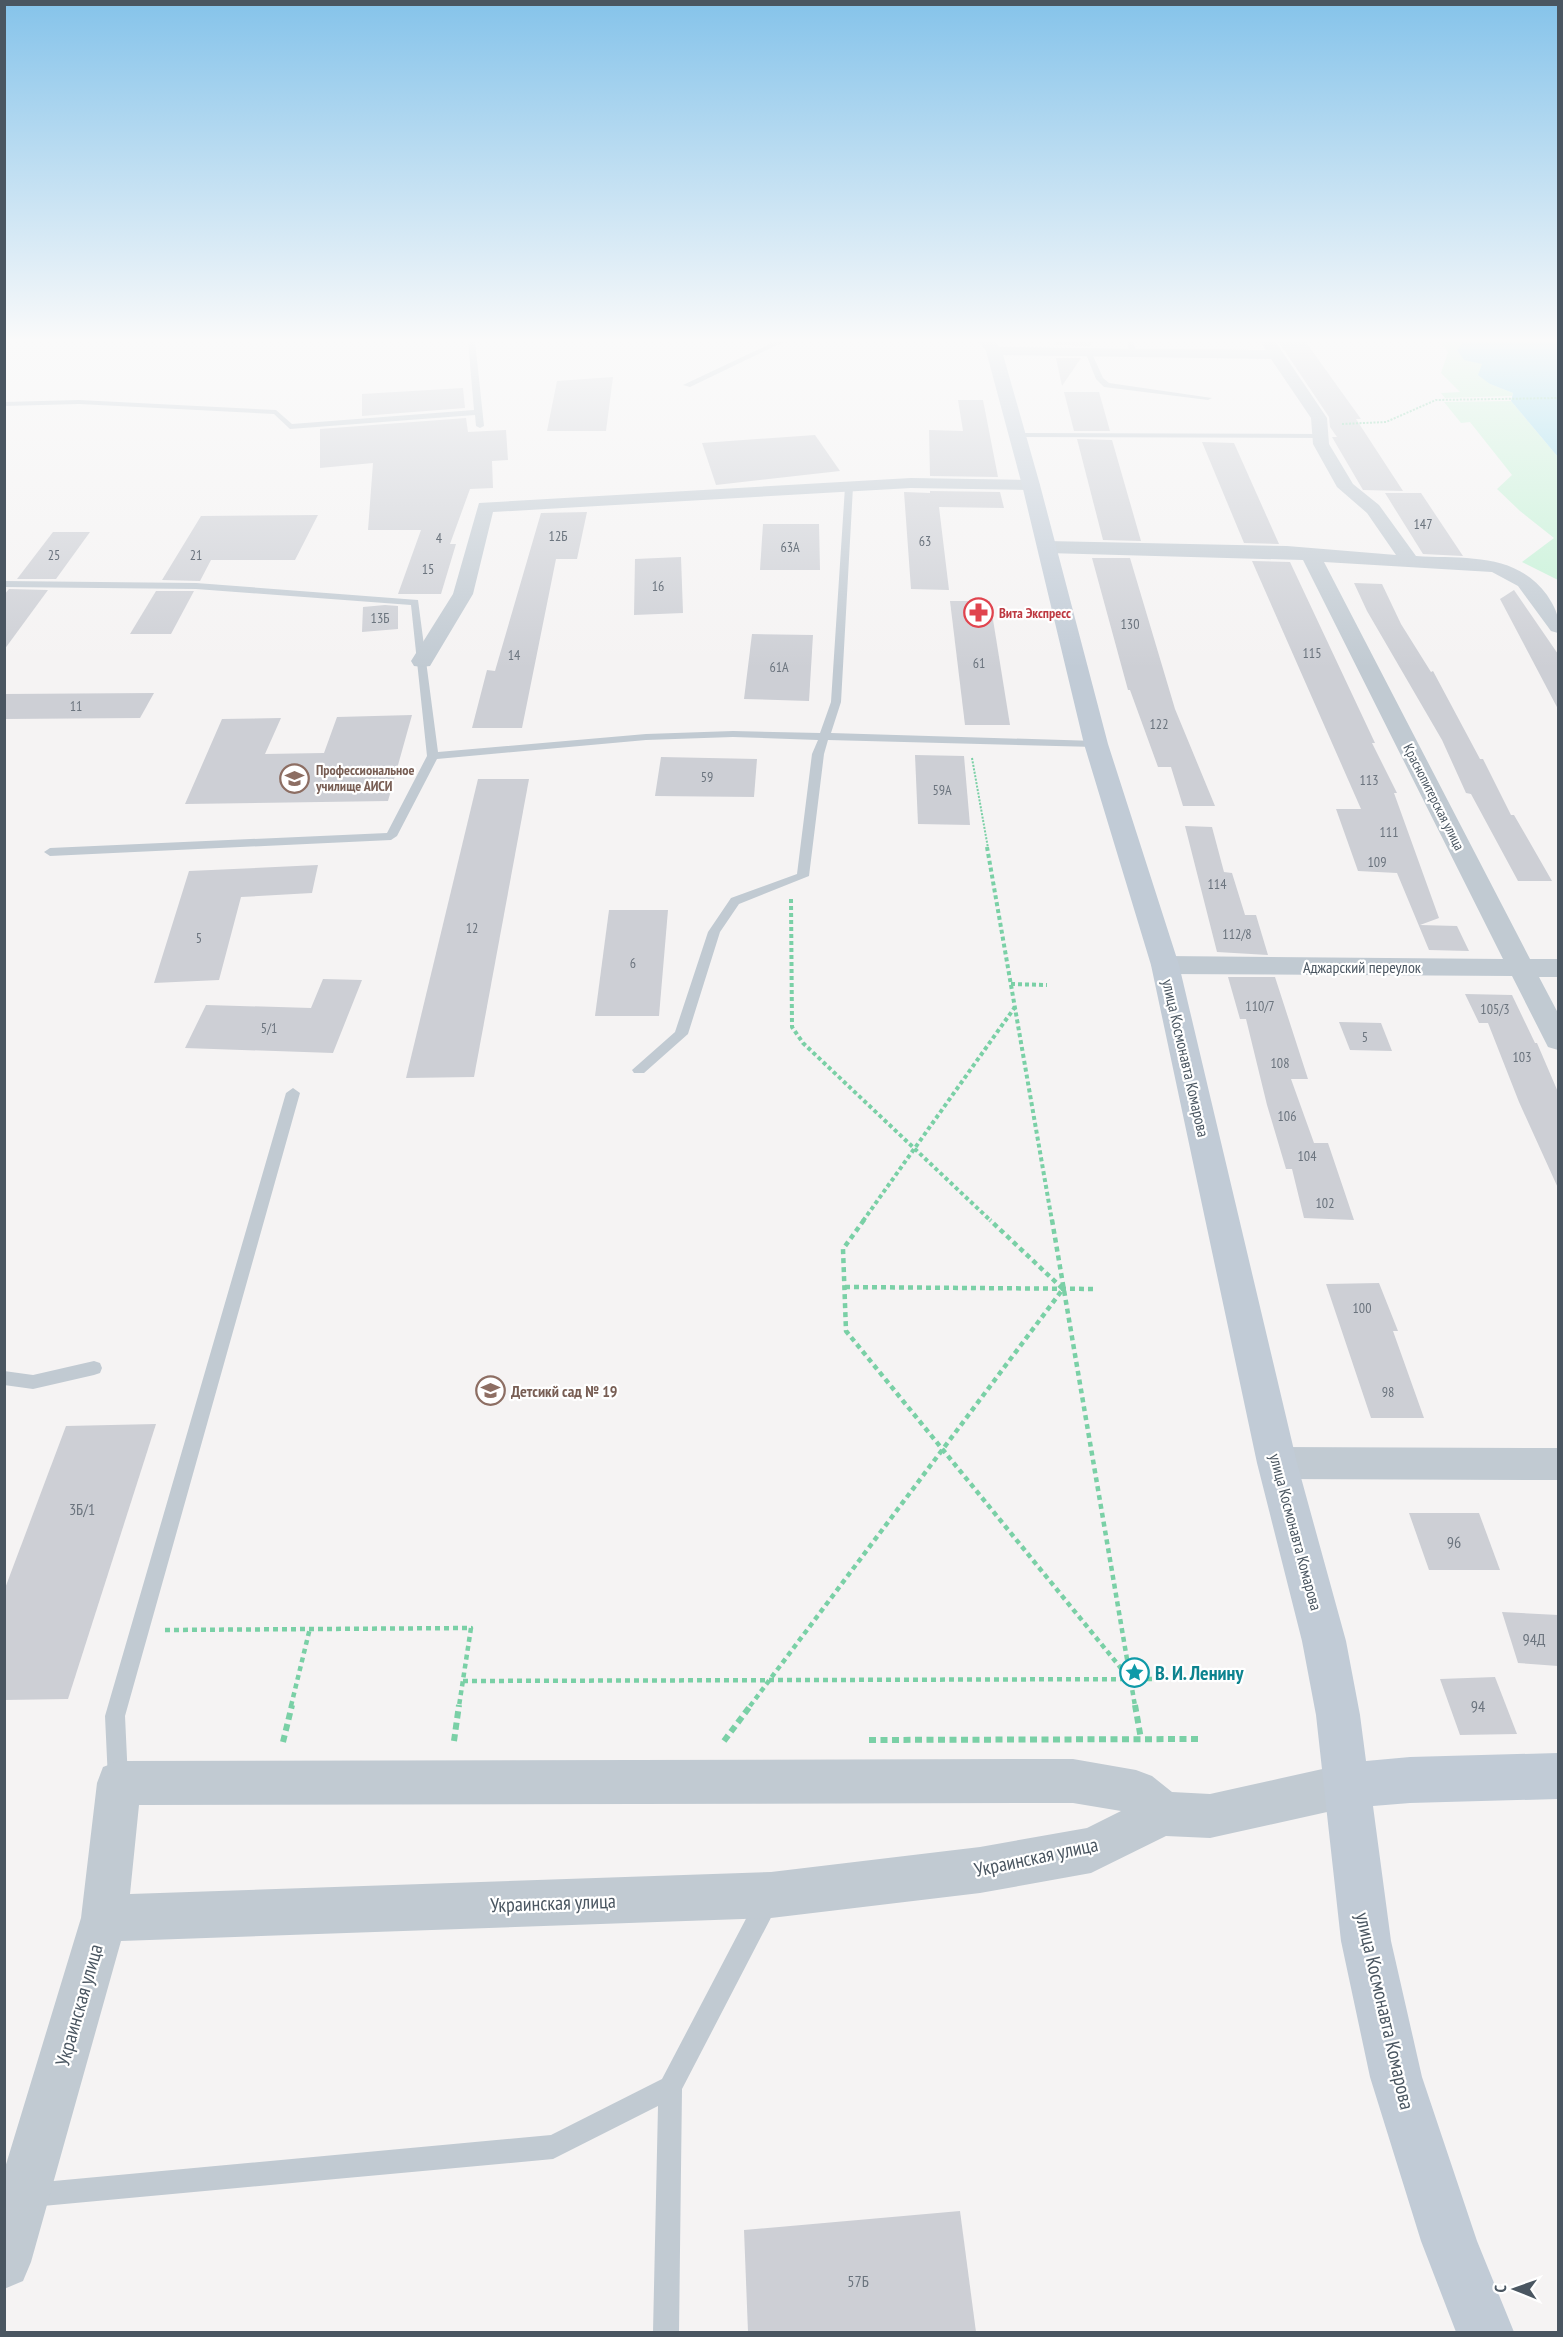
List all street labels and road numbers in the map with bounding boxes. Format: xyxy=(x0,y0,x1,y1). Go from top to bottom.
street label: Краснопитерская улица xyxy=(1399,741,1469,853)
street label: Аджарский переулок xyxy=(1303,957,1422,977)
street label: улица Космонавта Комарова xyxy=(1158,977,1214,1139)
street label: улица Космонавта Комарова xyxy=(1265,1451,1327,1613)
street label: Украинская улица xyxy=(972,1831,1100,1883)
street label: Украинская улица xyxy=(490,1888,616,1918)
street label: улица Космонавта Комарова xyxy=(1350,1910,1420,2112)
street label: Украинская улица xyxy=(49,1941,109,2069)

